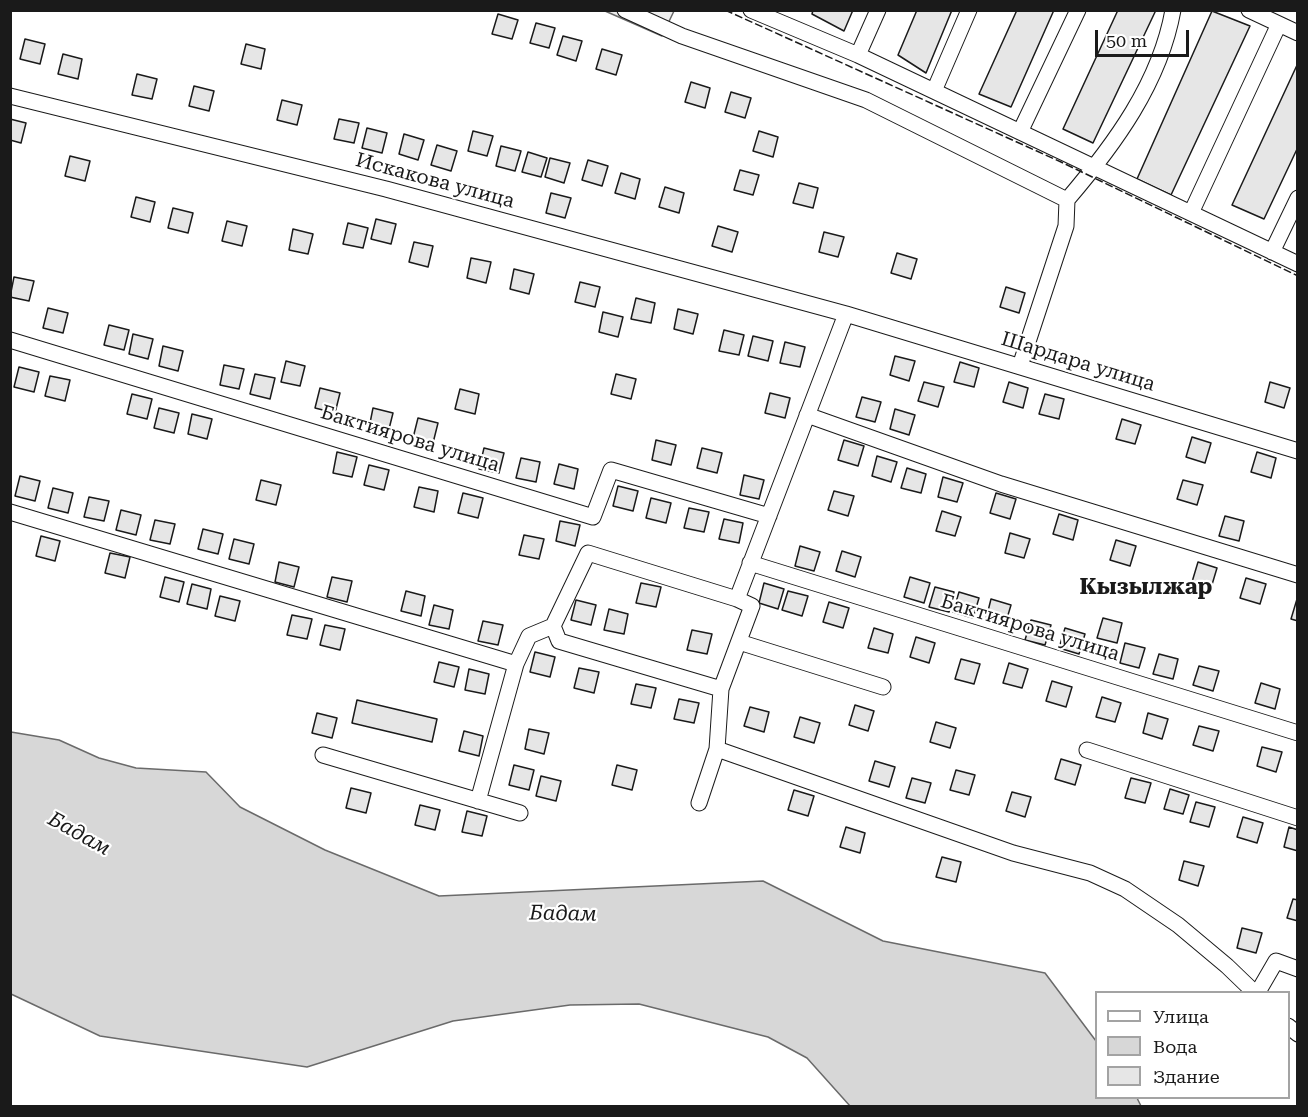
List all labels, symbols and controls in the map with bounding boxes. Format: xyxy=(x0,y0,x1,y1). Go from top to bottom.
scale bar xyxy=(1098,18,1192,56)
text: 50 m xyxy=(1106,30,1147,51)
street label: Искакова улица xyxy=(353,148,517,214)
street label: Шардара улица xyxy=(998,327,1158,397)
street label: Бактиярова улица xyxy=(318,400,502,478)
district label: Кызылжар xyxy=(1080,575,1212,601)
street label: Бактиярова улица xyxy=(938,589,1122,667)
water label: Бадам xyxy=(43,807,115,861)
water label: Бадам xyxy=(529,901,597,927)
legend xyxy=(1095,991,1290,1099)
text: Улица xyxy=(1153,1006,1209,1027)
text: Вода xyxy=(1153,1036,1197,1057)
text: Здание xyxy=(1153,1066,1220,1087)

